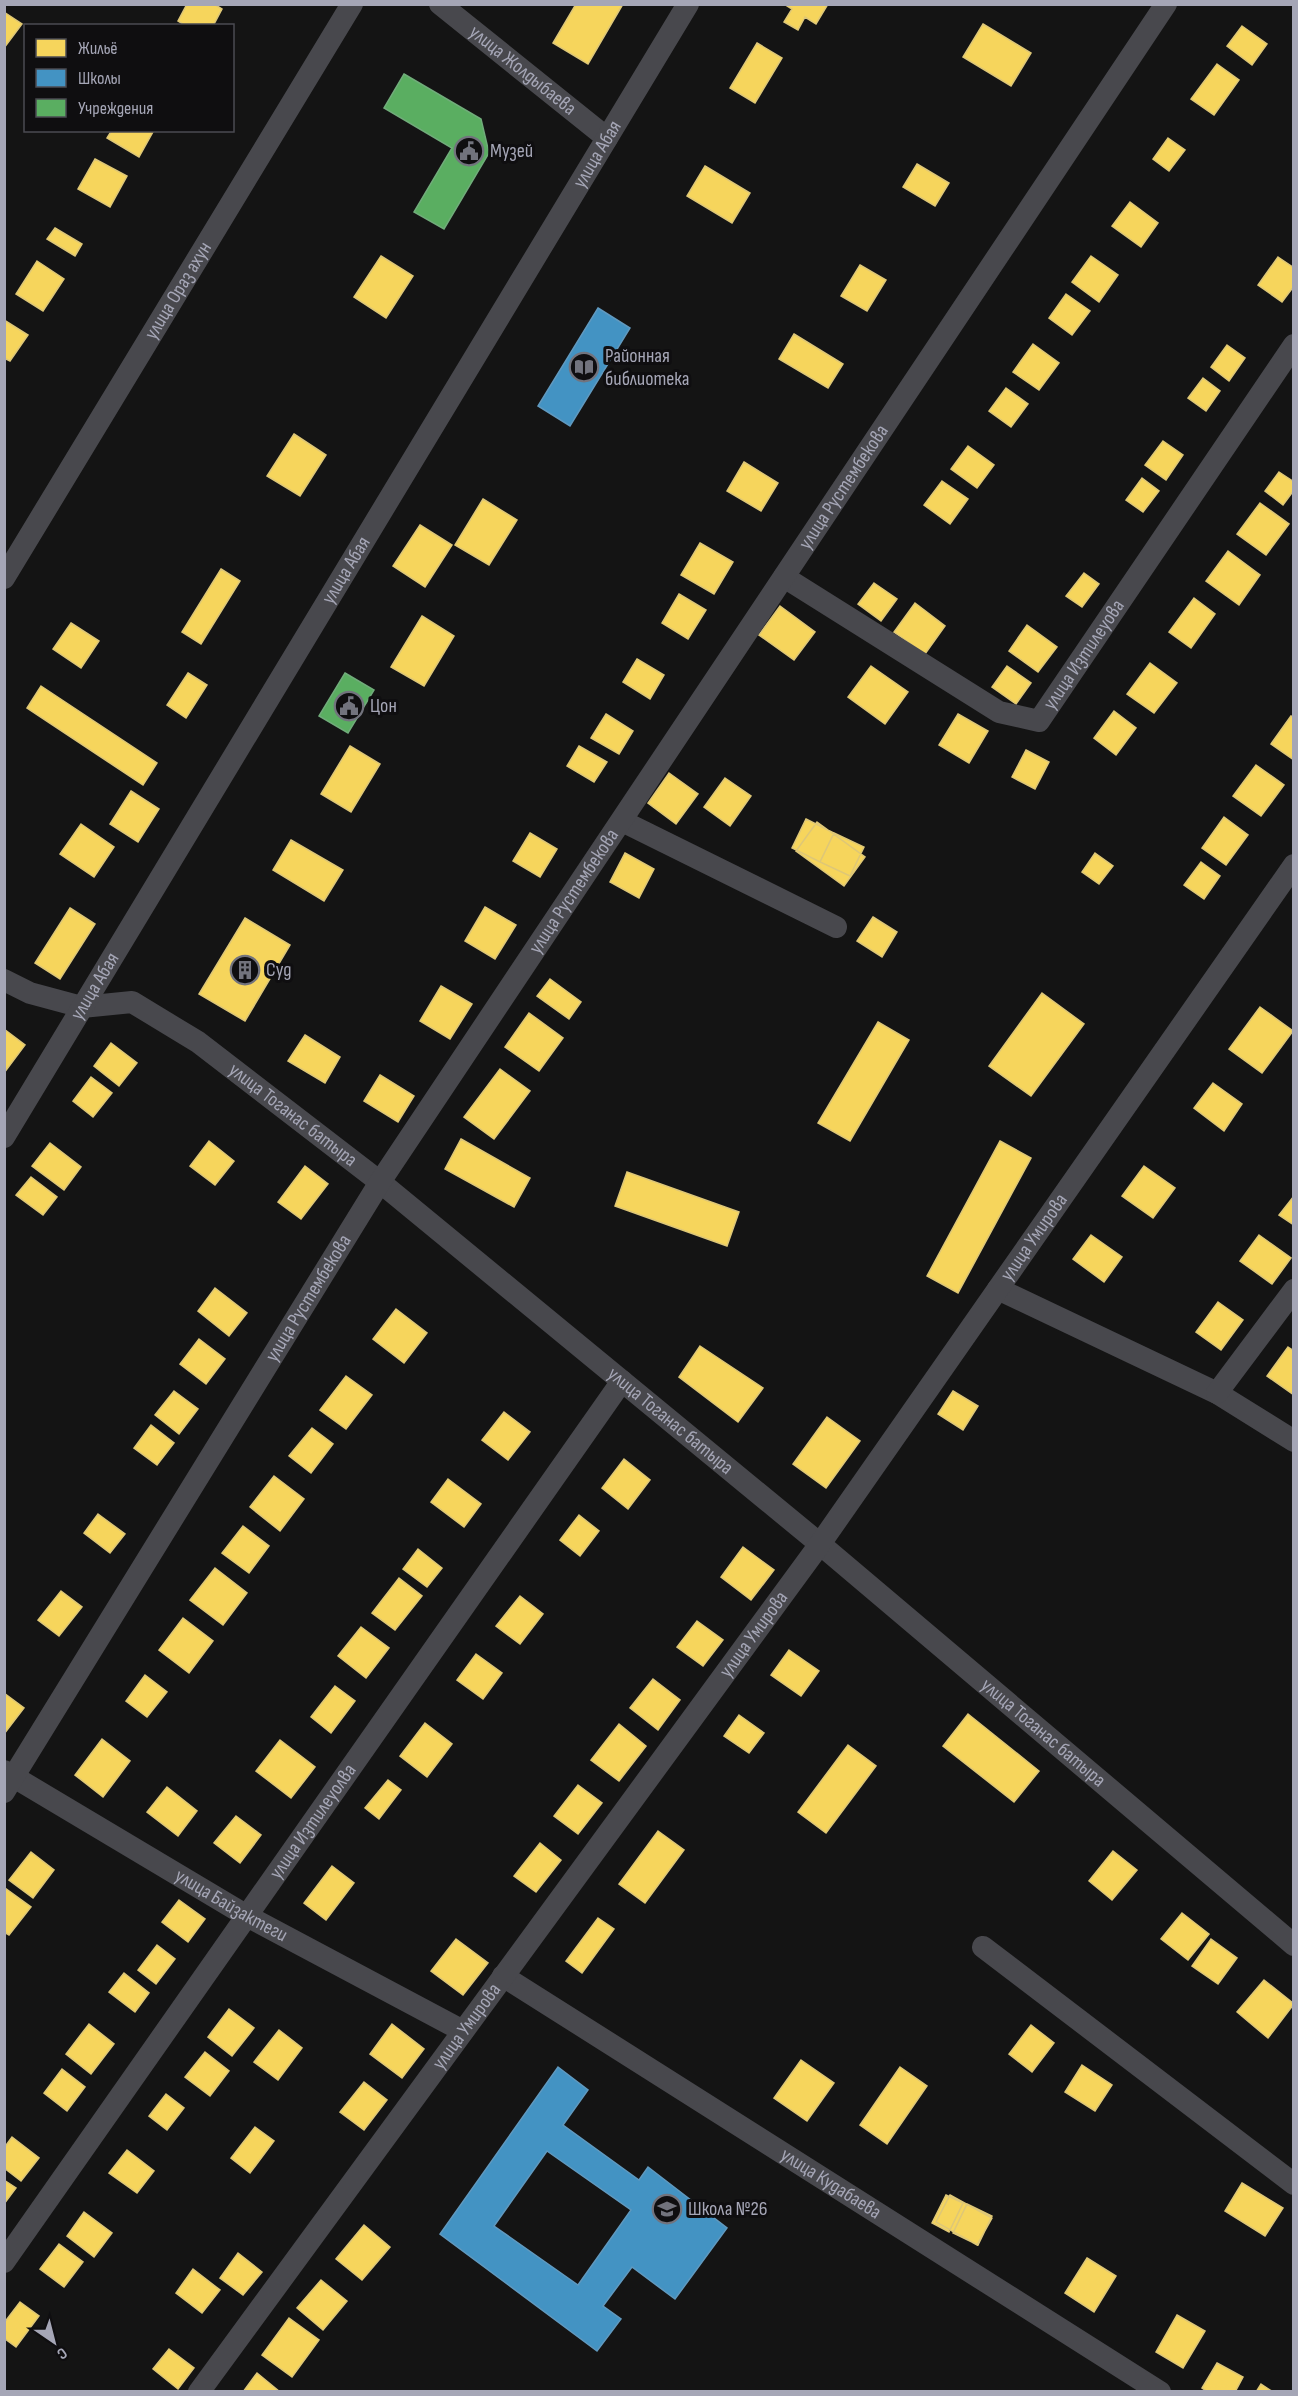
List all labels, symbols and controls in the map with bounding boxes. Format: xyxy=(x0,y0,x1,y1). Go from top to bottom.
street label: улица Жолдыбаева xyxy=(464,20,581,120)
legend xyxy=(24,24,234,132)
text: Жильё xyxy=(78,38,118,59)
text: Школы xyxy=(78,68,121,89)
text: Учреждения xyxy=(78,98,153,119)
street label: улица Абая xyxy=(568,116,627,192)
public building icon: Музей xyxy=(453,135,485,167)
place label: Музей xyxy=(490,139,533,163)
street label: улица Ораз ахун xyxy=(139,238,217,344)
place label: Районная библиотека xyxy=(605,344,689,391)
library icon: Районная библиотека xyxy=(568,351,600,383)
street label: улица Рустембекова xyxy=(793,420,894,554)
street label: улица Абая xyxy=(317,532,376,608)
street label: улица Изтилеуова xyxy=(1038,595,1130,714)
public building icon: Цон xyxy=(333,690,365,722)
place label: Цон xyxy=(370,694,397,718)
street label: улица Рустембекова xyxy=(524,824,624,958)
street label: улица Абая xyxy=(65,948,124,1024)
building icon: Суд xyxy=(229,954,261,986)
place label: Суд xyxy=(266,958,292,982)
street label: улица Тоганас батыра xyxy=(224,1058,362,1172)
street label: улица Умирова xyxy=(995,1189,1073,1286)
street label: улица Рустембекова xyxy=(260,1230,357,1366)
street label: улица Тоганас батыра xyxy=(603,1362,738,1480)
street label: улица Умирова xyxy=(714,1587,793,1682)
street label: улица Тоганас батыра xyxy=(976,1673,1110,1792)
street label: улица Изтилеуолва xyxy=(264,1759,362,1884)
street label: улица Байзактеги xyxy=(170,1864,292,1947)
street label: улица Умирова xyxy=(427,1979,506,2074)
street label: улица Кудабаева xyxy=(776,2143,886,2224)
school or university icon: Школа №26 xyxy=(651,2193,683,2225)
place label: Школа №26 xyxy=(688,2197,768,2221)
north arrow xyxy=(24,2312,84,2372)
text: С xyxy=(53,2343,71,2363)

